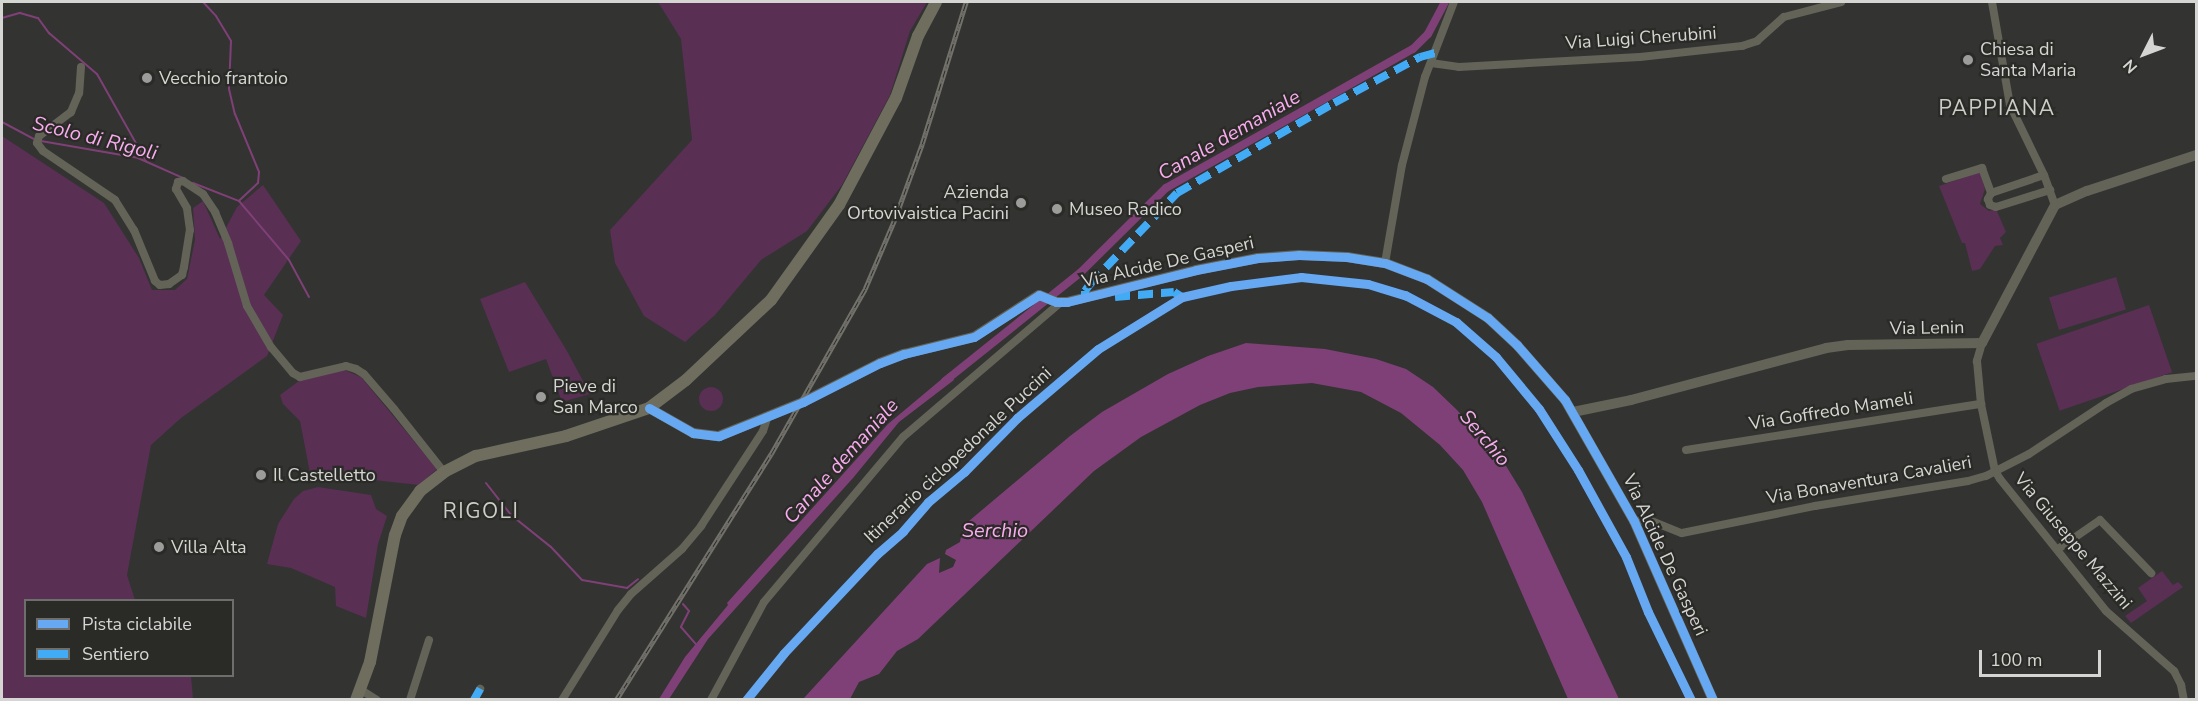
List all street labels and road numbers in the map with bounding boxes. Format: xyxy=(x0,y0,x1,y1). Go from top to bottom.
street label: Via Luigi Cherubini xyxy=(1565,22,1717,54)
street label: Via Alcide De Gasperi xyxy=(1080,232,1256,292)
street label: Via Lenin xyxy=(1890,317,1964,339)
street label: Itinerario ciclopedonale Puccini xyxy=(860,362,1056,548)
street label: Via Goffredo Mameli xyxy=(1747,387,1915,435)
street label: Via Bonaventura Cavalieri xyxy=(1765,451,1973,509)
street label: Via Giuseppe Mazzini xyxy=(2010,468,2136,614)
street label: Via Alcide De Gasperi xyxy=(1618,471,1712,639)

